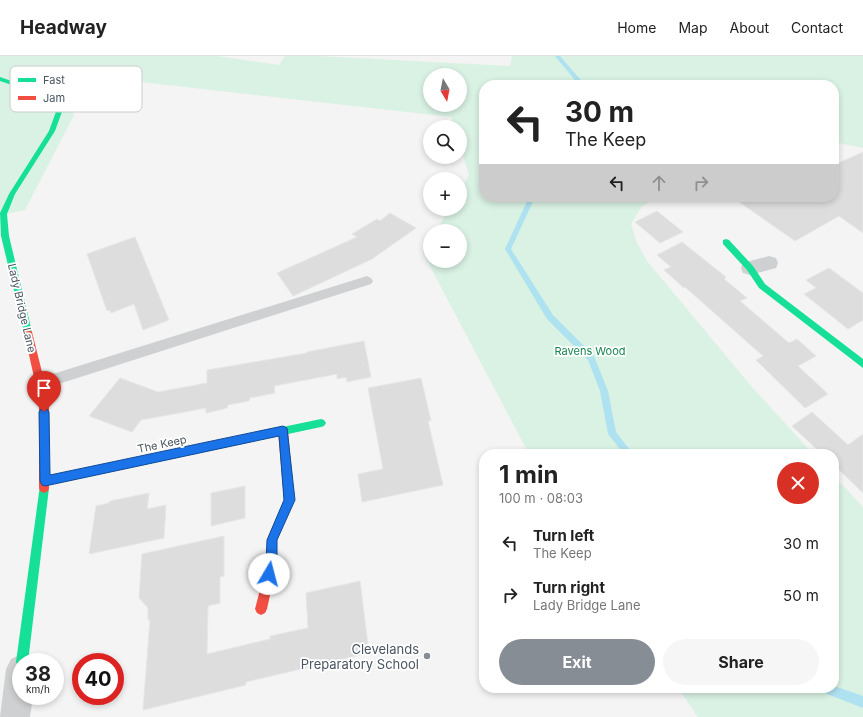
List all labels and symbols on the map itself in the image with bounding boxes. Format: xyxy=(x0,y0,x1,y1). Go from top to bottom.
legend xyxy=(10,66,142,112)
north arrow xyxy=(423,68,467,112)
text: Fast xyxy=(43,73,65,87)
text: Jam xyxy=(43,91,65,105)
street label: Lady Bridge Lane xyxy=(5,262,39,354)
park label: Ravens Wood xyxy=(554,344,626,358)
pin xyxy=(27,371,61,412)
street label: The Keep xyxy=(136,432,188,456)
position arrow xyxy=(248,553,290,595)
place label: Clevelands Preparatory School xyxy=(301,641,419,672)
marker: Clevelands Preparatory School xyxy=(422,651,432,661)
speed limit sign: 40 xyxy=(72,653,124,705)

